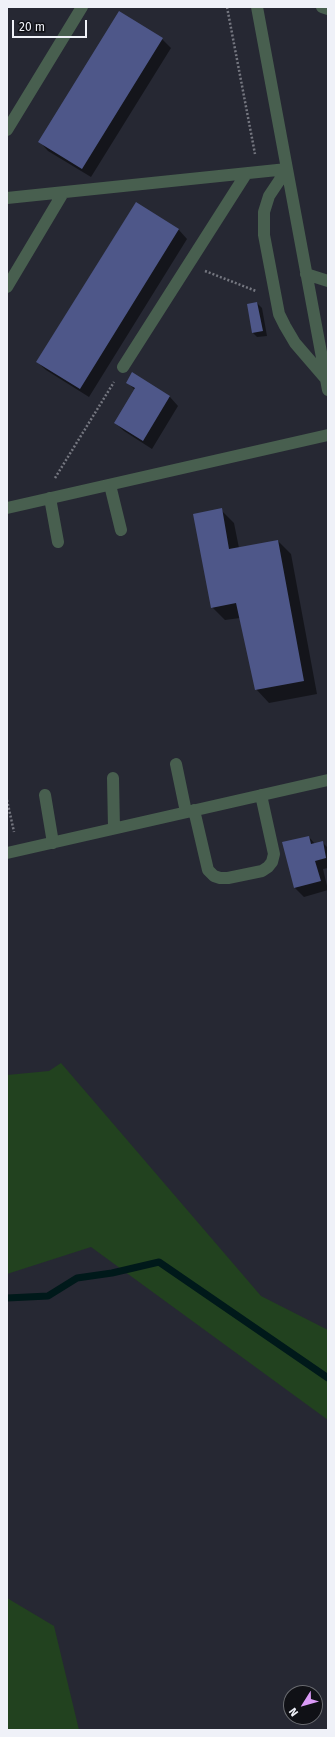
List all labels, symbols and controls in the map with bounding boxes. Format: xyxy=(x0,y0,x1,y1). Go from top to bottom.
scale bar xyxy=(14,12,89,38)
text: 20 m xyxy=(19,20,45,34)
north arrow xyxy=(283,1685,323,1725)
text: N xyxy=(286,1705,301,1719)

